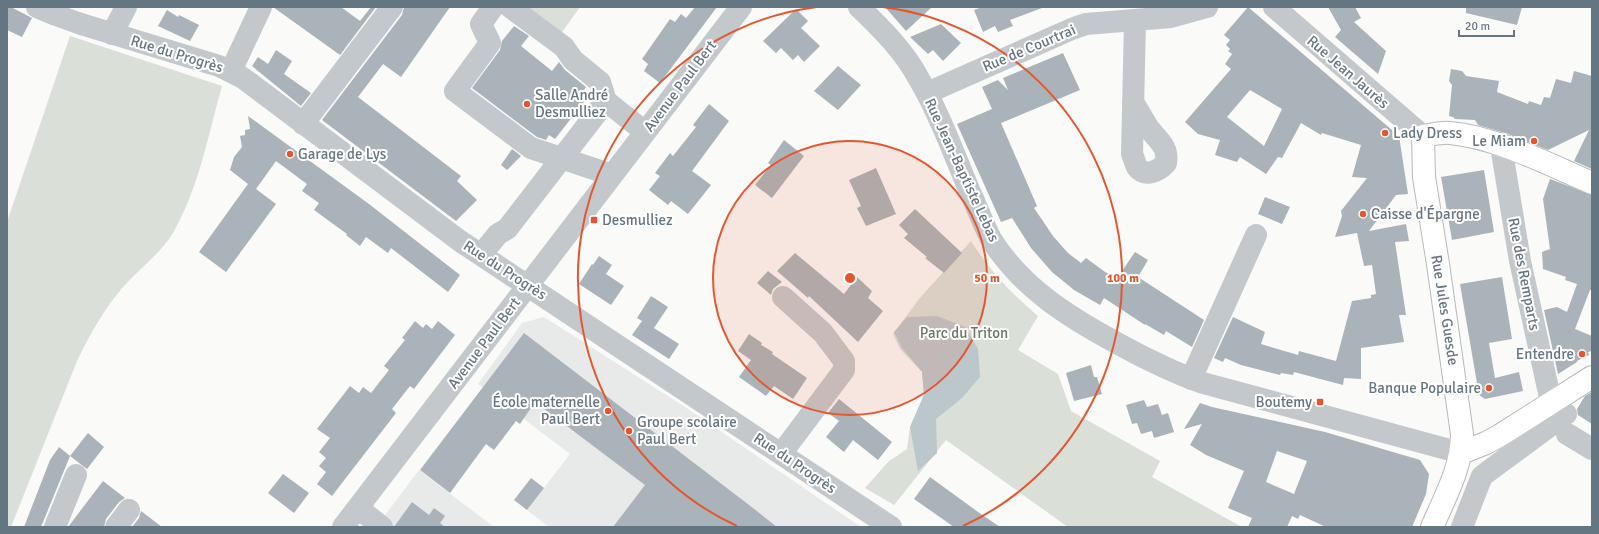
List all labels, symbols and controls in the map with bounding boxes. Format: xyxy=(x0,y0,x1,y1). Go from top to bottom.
scale bar xyxy=(1459,12,1514,38)
text: 20 m xyxy=(1465,19,1490,34)
street label: Rue de Courtrai xyxy=(980,20,1078,76)
street label: Rue du Progrès xyxy=(129,31,226,77)
street label: Rue Jean Jaurès xyxy=(1303,32,1393,113)
street label: Avenue Paul Bert xyxy=(640,37,720,135)
place label: Salle André Desmulliez xyxy=(535,86,608,121)
street label: Rue Jean-Baptiste Lebas xyxy=(921,95,1003,245)
marker: Salle André Desmulliez xyxy=(522,99,532,109)
place label: Lady Dress xyxy=(1393,124,1463,142)
marker: Lady Dress xyxy=(1380,128,1390,138)
place label: Le Miam xyxy=(1472,132,1526,150)
marker: Le Miam xyxy=(1529,136,1539,146)
place label: Garage de Lys xyxy=(298,145,387,163)
marker: Garage de Lys xyxy=(285,149,295,159)
place label: Caisse d'Épargne xyxy=(1371,204,1480,223)
marker: Caisse d'Épargne xyxy=(1358,209,1368,219)
place label: Desmulliez xyxy=(602,211,673,229)
marker: Desmulliez xyxy=(589,215,599,225)
street label: Rue des Remparts xyxy=(1504,216,1544,332)
street label: Rue du Progrès xyxy=(460,236,550,304)
street label: Rue Jules Guesde xyxy=(1427,253,1463,367)
centre of rings xyxy=(843,271,857,285)
text: 50 m xyxy=(974,271,1000,286)
text: 100 m xyxy=(1107,271,1139,286)
street label: Avenue Paul Bert xyxy=(444,294,524,392)
park label: Parc du Triton xyxy=(920,324,1008,342)
place label: Entendre xyxy=(1516,345,1574,363)
marker: Entendre xyxy=(1577,349,1587,359)
place label: Banque Populaire xyxy=(1368,379,1481,397)
marker: Banque Populaire xyxy=(1484,383,1494,393)
place label: École maternelle Paul Bert xyxy=(493,392,600,428)
place label: Boutemy xyxy=(1256,393,1312,411)
marker: Boutemy xyxy=(1315,397,1325,407)
marker: École maternelle Paul Bert xyxy=(603,406,613,416)
place label: Groupe scolaire Paul Bert xyxy=(637,413,737,448)
marker: Groupe scolaire Paul Bert xyxy=(624,426,634,436)
street label: Rue du Progrès xyxy=(750,429,840,497)

